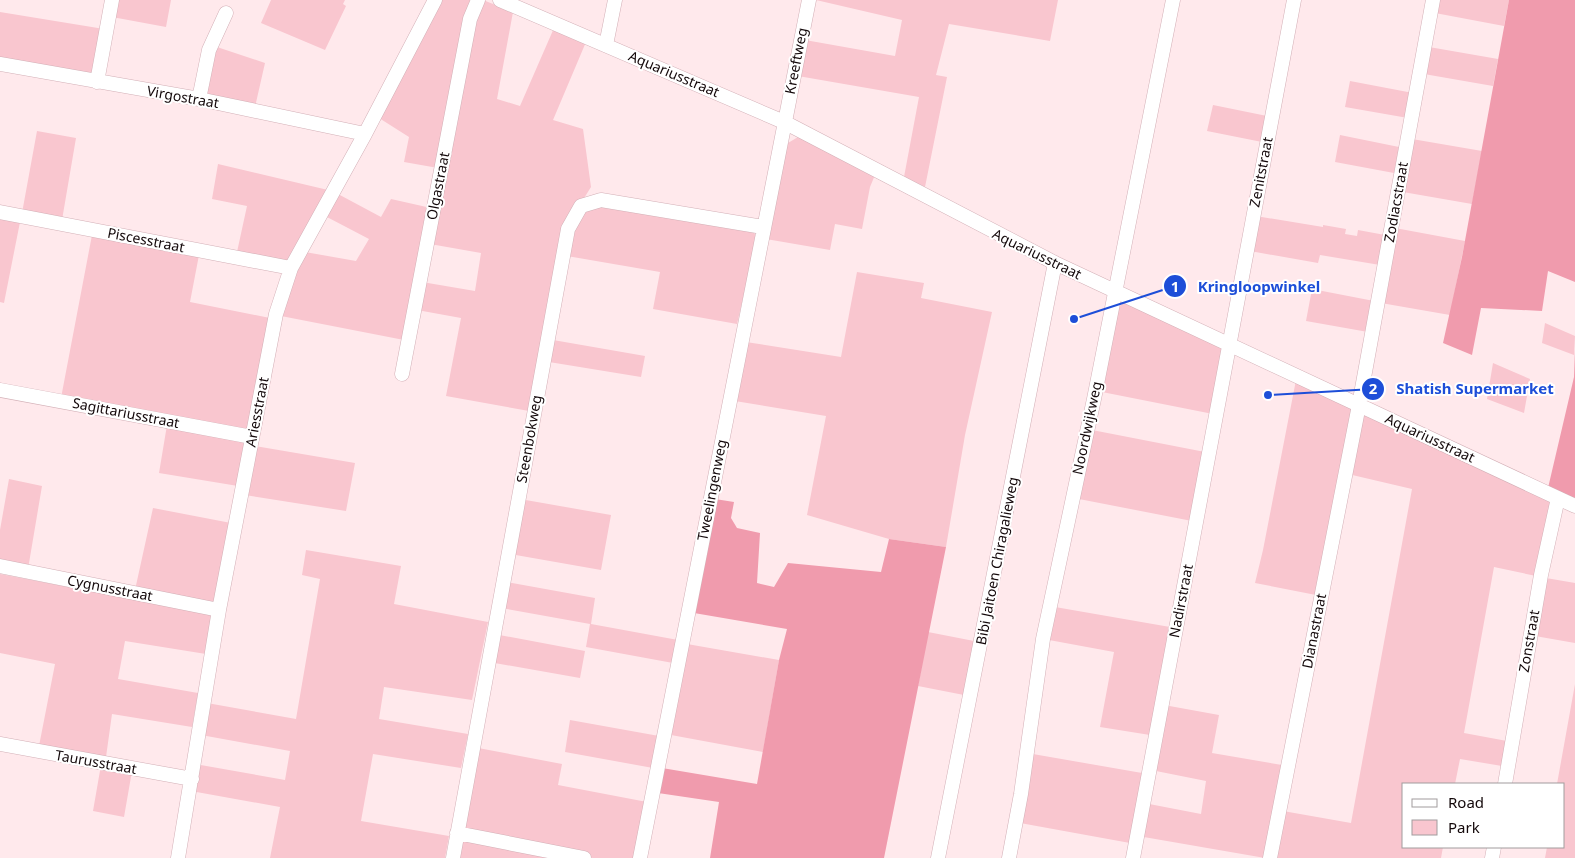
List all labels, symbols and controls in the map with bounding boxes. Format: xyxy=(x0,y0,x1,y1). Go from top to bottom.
street label: Kreeftweg xyxy=(780,26,811,96)
street label: Aquariusstraat xyxy=(626,46,722,101)
street label: Virgostraat xyxy=(146,81,221,112)
street label: Zenitstraat xyxy=(1244,135,1277,209)
street label: Olgastraat xyxy=(422,150,453,222)
street label: Zodiacstraat xyxy=(1379,160,1412,244)
street label: Piscesstraat xyxy=(106,223,186,256)
street label: Aquariusstraat xyxy=(990,224,1085,283)
callout: Kringloopwinkel xyxy=(1163,271,1330,301)
text: 1 xyxy=(1171,276,1179,296)
text: Kringloopwinkel xyxy=(1198,276,1320,296)
callout: Shatish Supermarket xyxy=(1361,374,1563,404)
street label: Ariesstraat xyxy=(240,375,273,449)
text: 2 xyxy=(1369,378,1378,398)
text: Shatish Supermarket xyxy=(1396,378,1554,398)
street label: Noordwijkweg xyxy=(1067,380,1106,476)
street label: Sagittariusstraat xyxy=(71,393,181,432)
street label: Steenbokweg xyxy=(511,393,546,485)
street label: Aquariusstraat xyxy=(1382,408,1478,467)
street label: Tweelingenweg xyxy=(692,438,731,542)
street label: Bibi Jaitoen Chiragalieweg xyxy=(971,475,1022,647)
street label: Nadirstraat xyxy=(1164,563,1197,639)
street label: Cygnusstraat xyxy=(66,570,154,605)
street label: Dianastraat xyxy=(1297,592,1330,670)
street label: Zonstraat xyxy=(1514,608,1543,674)
street label: Taurusstraat xyxy=(54,745,138,778)
legend xyxy=(1402,783,1565,848)
text: Road xyxy=(1448,792,1484,812)
text: Park xyxy=(1448,817,1480,837)

